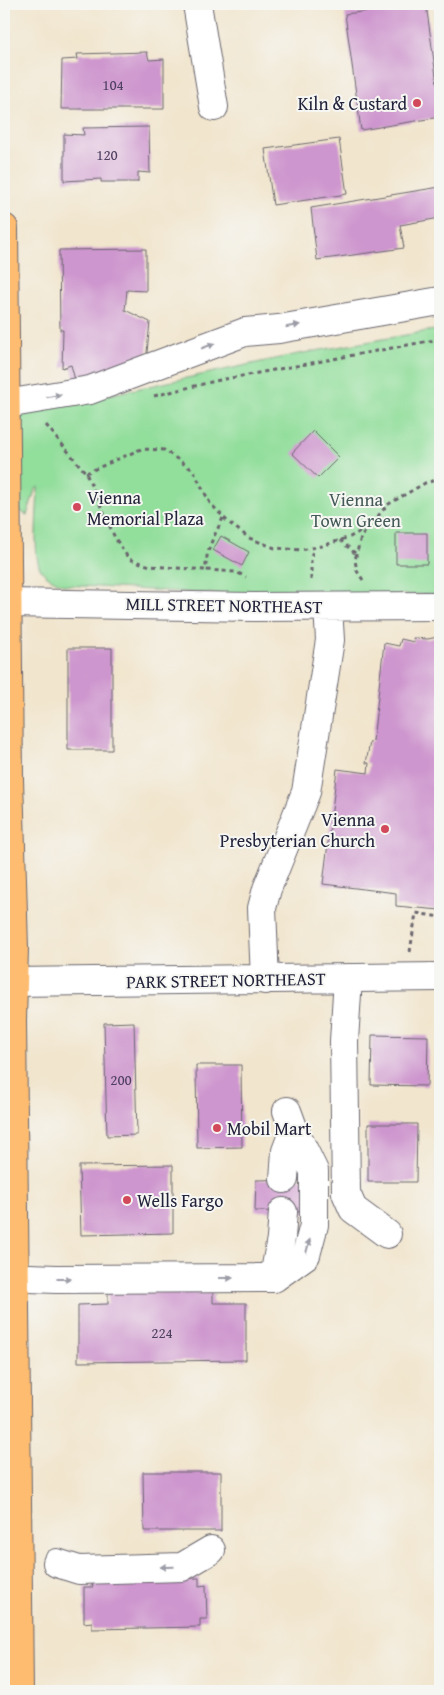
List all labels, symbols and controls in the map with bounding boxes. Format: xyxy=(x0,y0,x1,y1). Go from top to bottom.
house number: 104 xyxy=(102,74,124,95)
place label: Kiln & Custard xyxy=(298,90,407,117)
marker: Kiln & Custard xyxy=(411,97,423,109)
house number: 120 xyxy=(96,144,118,165)
one-way arrow xyxy=(286,322,301,330)
one-way arrow xyxy=(201,342,216,350)
one-way arrow xyxy=(46,392,62,400)
place label: Vienna Memorial Plaza xyxy=(87,484,204,532)
park label: Vienna Town Green xyxy=(311,486,401,534)
marker: Vienna Memorial Plaza xyxy=(71,501,83,513)
street label: MILL STREET NORTHEAST xyxy=(125,590,323,620)
place label: Vienna Presbyterian Church xyxy=(220,806,375,854)
marker: Vienna Presbyterian Church xyxy=(379,823,391,835)
street label: PARK STREET NORTHEAST xyxy=(126,965,326,995)
house number: 200 xyxy=(110,1069,132,1090)
place label: Mobil Mart xyxy=(227,1115,312,1142)
marker: Mobil Mart xyxy=(211,1122,223,1134)
place label: Wells Fargo xyxy=(137,1187,223,1214)
marker: Wells Fargo xyxy=(121,1194,133,1206)
one-way arrow xyxy=(305,1238,313,1253)
one-way arrow xyxy=(219,1274,235,1282)
one-way arrow xyxy=(56,1275,72,1283)
house number: 224 xyxy=(151,1322,173,1343)
one-way arrow xyxy=(158,1563,174,1571)

